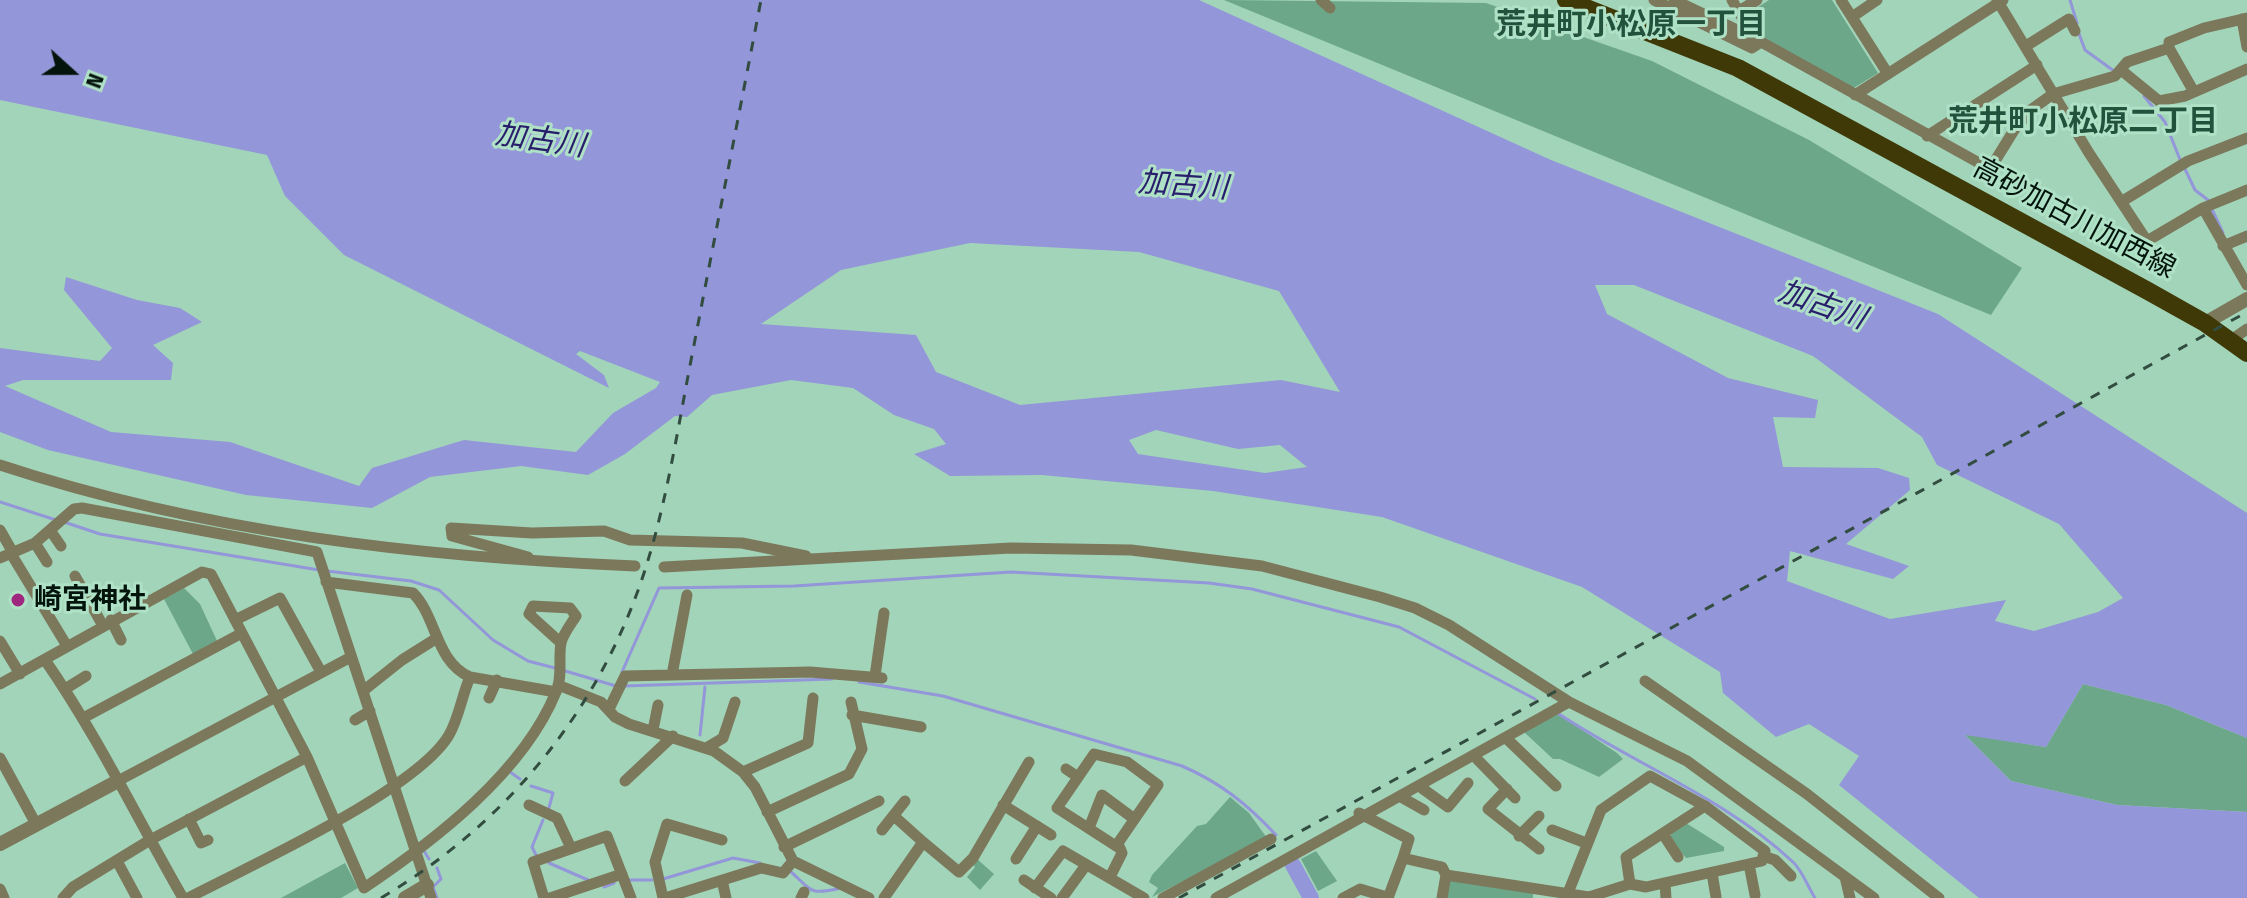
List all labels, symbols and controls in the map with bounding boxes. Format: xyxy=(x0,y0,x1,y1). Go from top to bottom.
district label: 荒井町小松原一丁目 xyxy=(1496,8,1766,44)
north arrow xyxy=(32,32,112,112)
text: N xyxy=(80,70,110,92)
district label: 荒井町小松原二丁目 xyxy=(1948,105,2218,141)
water label: 加古川 xyxy=(493,117,587,165)
street label: 高砂加古川加西線 xyxy=(1967,152,2181,286)
water label: 加古川 xyxy=(1137,165,1229,207)
water label: 加古川 xyxy=(1774,274,1870,338)
place label: 崎宮神社 xyxy=(34,583,146,617)
marker: 崎宮神社 xyxy=(9,591,27,609)

